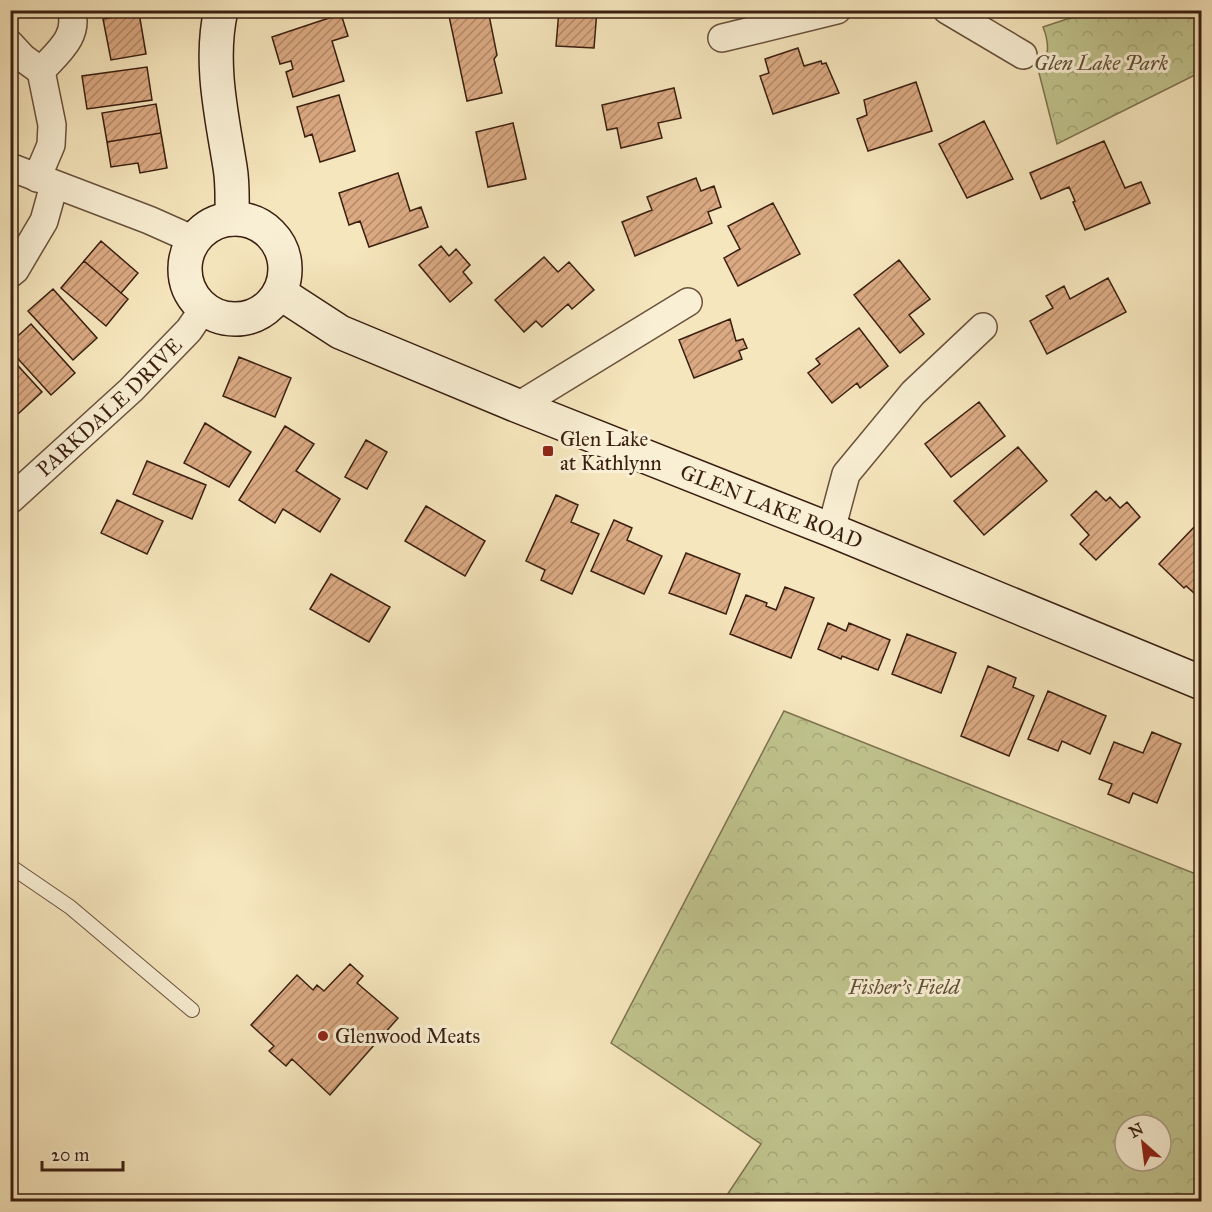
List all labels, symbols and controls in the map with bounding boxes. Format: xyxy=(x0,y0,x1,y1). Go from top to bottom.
park label: Glen Lake Park xyxy=(1034,50,1169,76)
street label: PARKDALE DRIVE xyxy=(31,332,187,482)
place label: Glen Lake at Kathlynn xyxy=(560,426,662,476)
marker: Glen Lake at Kathlynn xyxy=(541,444,555,458)
street label: GLEN LAKE ROAD xyxy=(677,459,866,555)
park label: Fisher's Field xyxy=(848,974,962,1000)
place label: Glenwood Meats xyxy=(335,1023,480,1049)
marker: Glenwood Meats xyxy=(316,1029,330,1043)
north arrow xyxy=(1113,1113,1173,1173)
text: N xyxy=(1126,1118,1147,1142)
scale bar xyxy=(42,1134,123,1172)
text: 20 m xyxy=(51,1144,89,1166)

